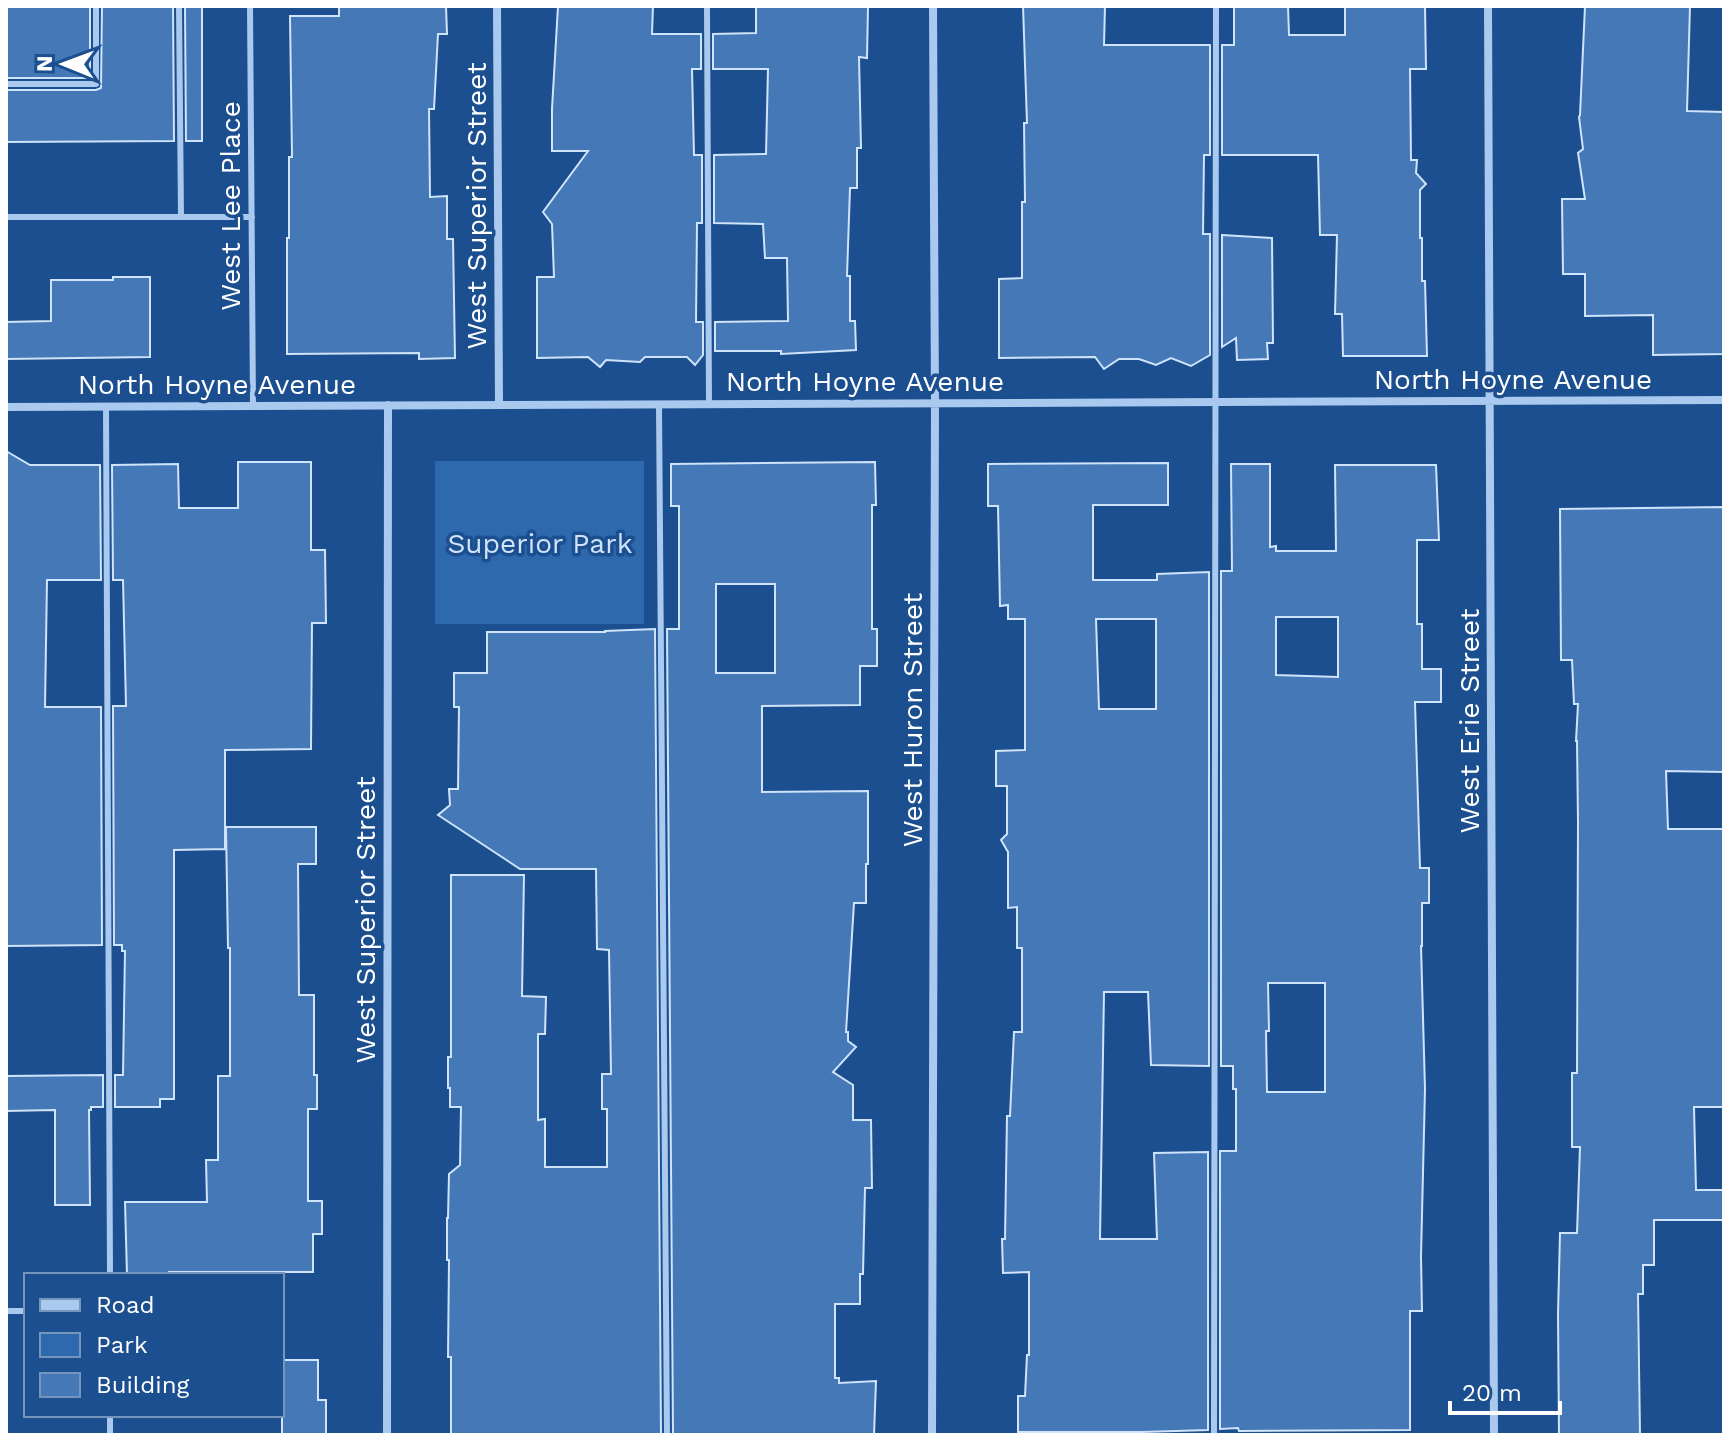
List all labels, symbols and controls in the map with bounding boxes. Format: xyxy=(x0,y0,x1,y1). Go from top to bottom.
north arrow xyxy=(24,24,104,104)
text: N xyxy=(32,55,57,72)
street label: West Superior Street xyxy=(460,62,493,350)
street label: West Lee Place xyxy=(214,101,247,311)
street label: North Hoyne Avenue xyxy=(1374,363,1652,396)
street label: North Hoyne Avenue xyxy=(726,365,1004,398)
street label: North Hoyne Avenue xyxy=(78,368,356,401)
park label: Superior Park xyxy=(447,527,633,560)
street label: West Huron Street xyxy=(896,592,929,847)
street label: West Erie Street xyxy=(1453,608,1486,833)
street label: West Superior Street xyxy=(349,776,382,1064)
legend xyxy=(24,1273,284,1417)
text: Road xyxy=(96,1291,155,1319)
text: Park xyxy=(96,1331,148,1359)
scale bar xyxy=(1450,1365,1560,1415)
text: Building xyxy=(96,1371,189,1399)
text: 20 m xyxy=(1462,1379,1522,1407)

